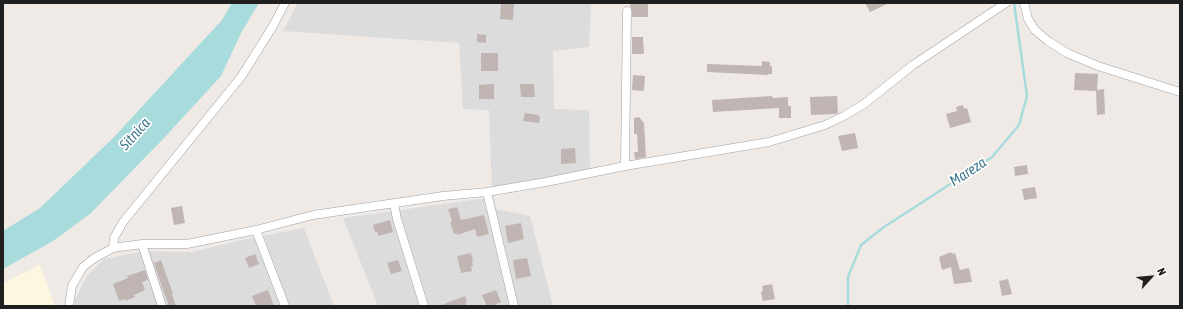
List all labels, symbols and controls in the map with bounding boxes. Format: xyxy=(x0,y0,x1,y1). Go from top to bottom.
water label: Sitnica xyxy=(116,114,154,154)
water label: Mareza xyxy=(946,154,990,190)
north arrow xyxy=(1131,257,1171,297)
text: N xyxy=(1155,266,1169,277)

